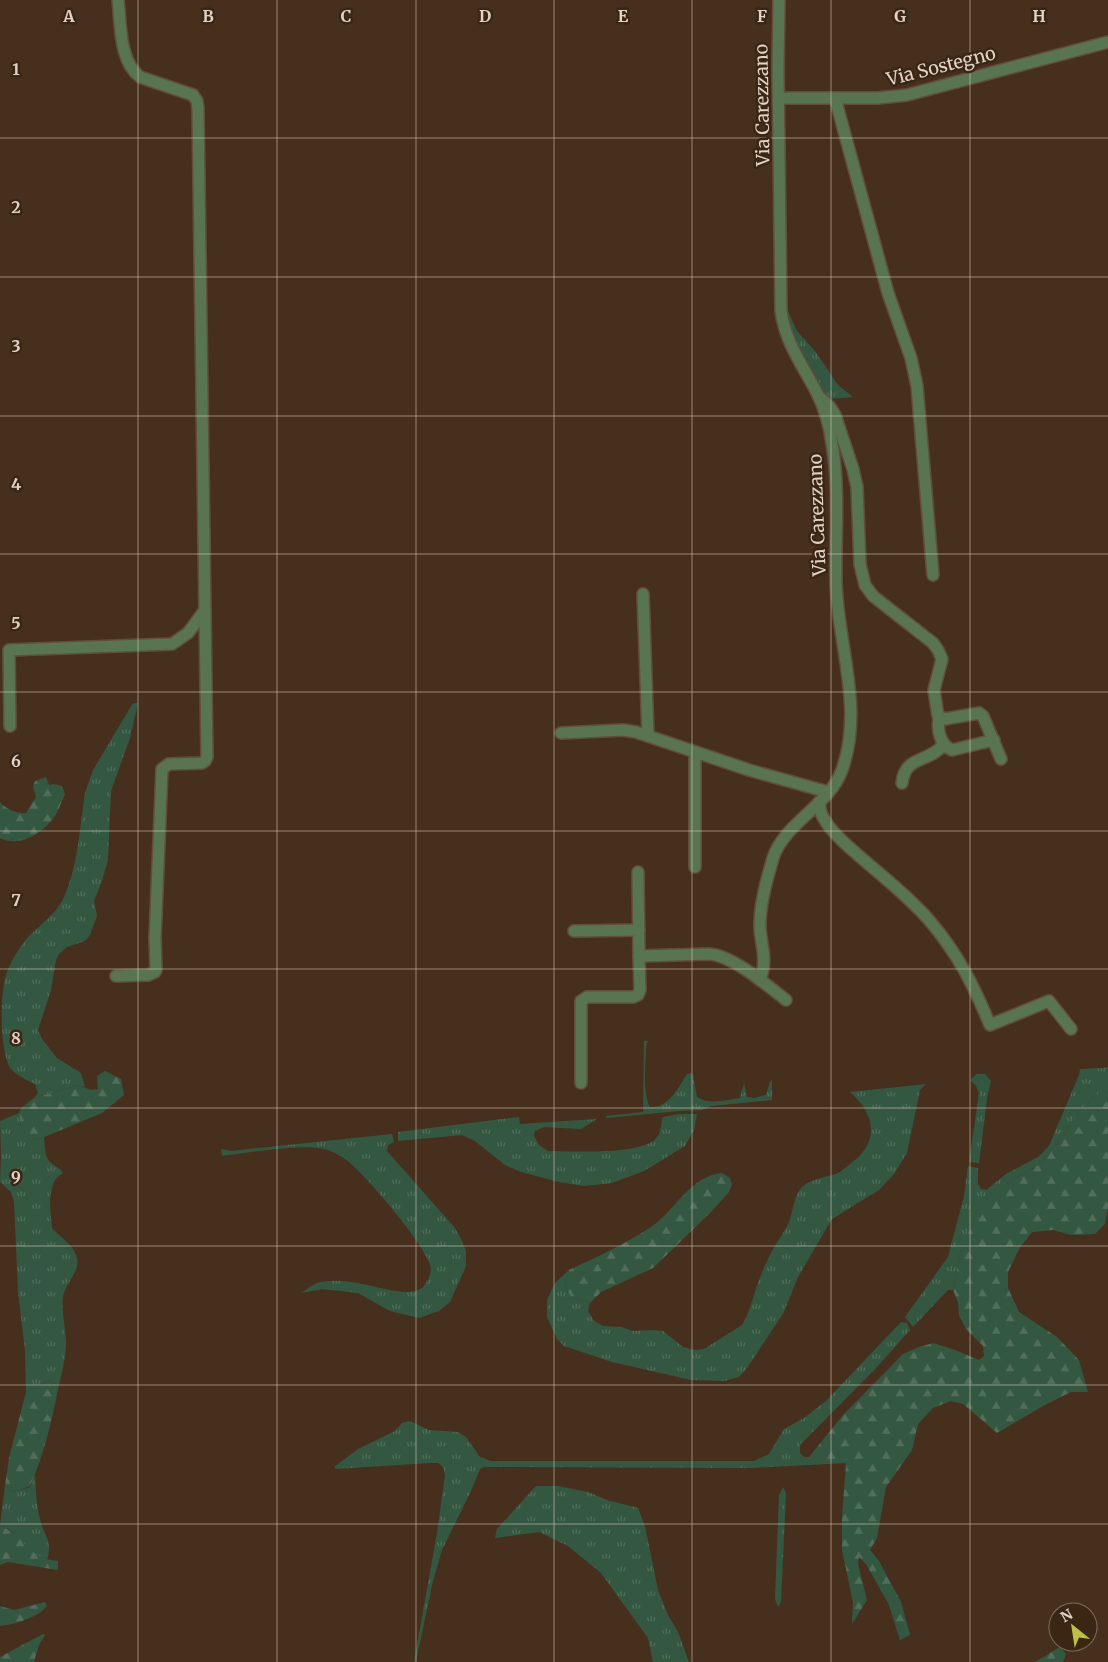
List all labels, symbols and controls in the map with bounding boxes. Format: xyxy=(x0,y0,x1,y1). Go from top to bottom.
text: A xyxy=(62,6,75,26)
text: B xyxy=(202,6,214,26)
text: C xyxy=(341,6,351,26)
text: D xyxy=(479,6,491,26)
text: E xyxy=(618,6,629,26)
text: F xyxy=(757,6,767,26)
text: G xyxy=(894,6,906,26)
text: H xyxy=(1032,6,1046,26)
street label: Via Sostegno xyxy=(883,41,998,91)
street label: Via Carezzano xyxy=(749,44,775,167)
text: 1 xyxy=(12,59,20,79)
text: 2 xyxy=(11,197,21,217)
text: 3 xyxy=(11,336,21,356)
street label: Via Carezzano xyxy=(803,453,831,578)
text: 4 xyxy=(11,474,21,494)
text: 5 xyxy=(11,613,21,633)
text: 6 xyxy=(11,751,21,771)
text: 7 xyxy=(11,890,21,910)
text: 8 xyxy=(11,1028,21,1048)
text: 9 xyxy=(11,1167,21,1187)
north arrow xyxy=(1048,1602,1098,1652)
text: N xyxy=(1057,1605,1076,1626)

